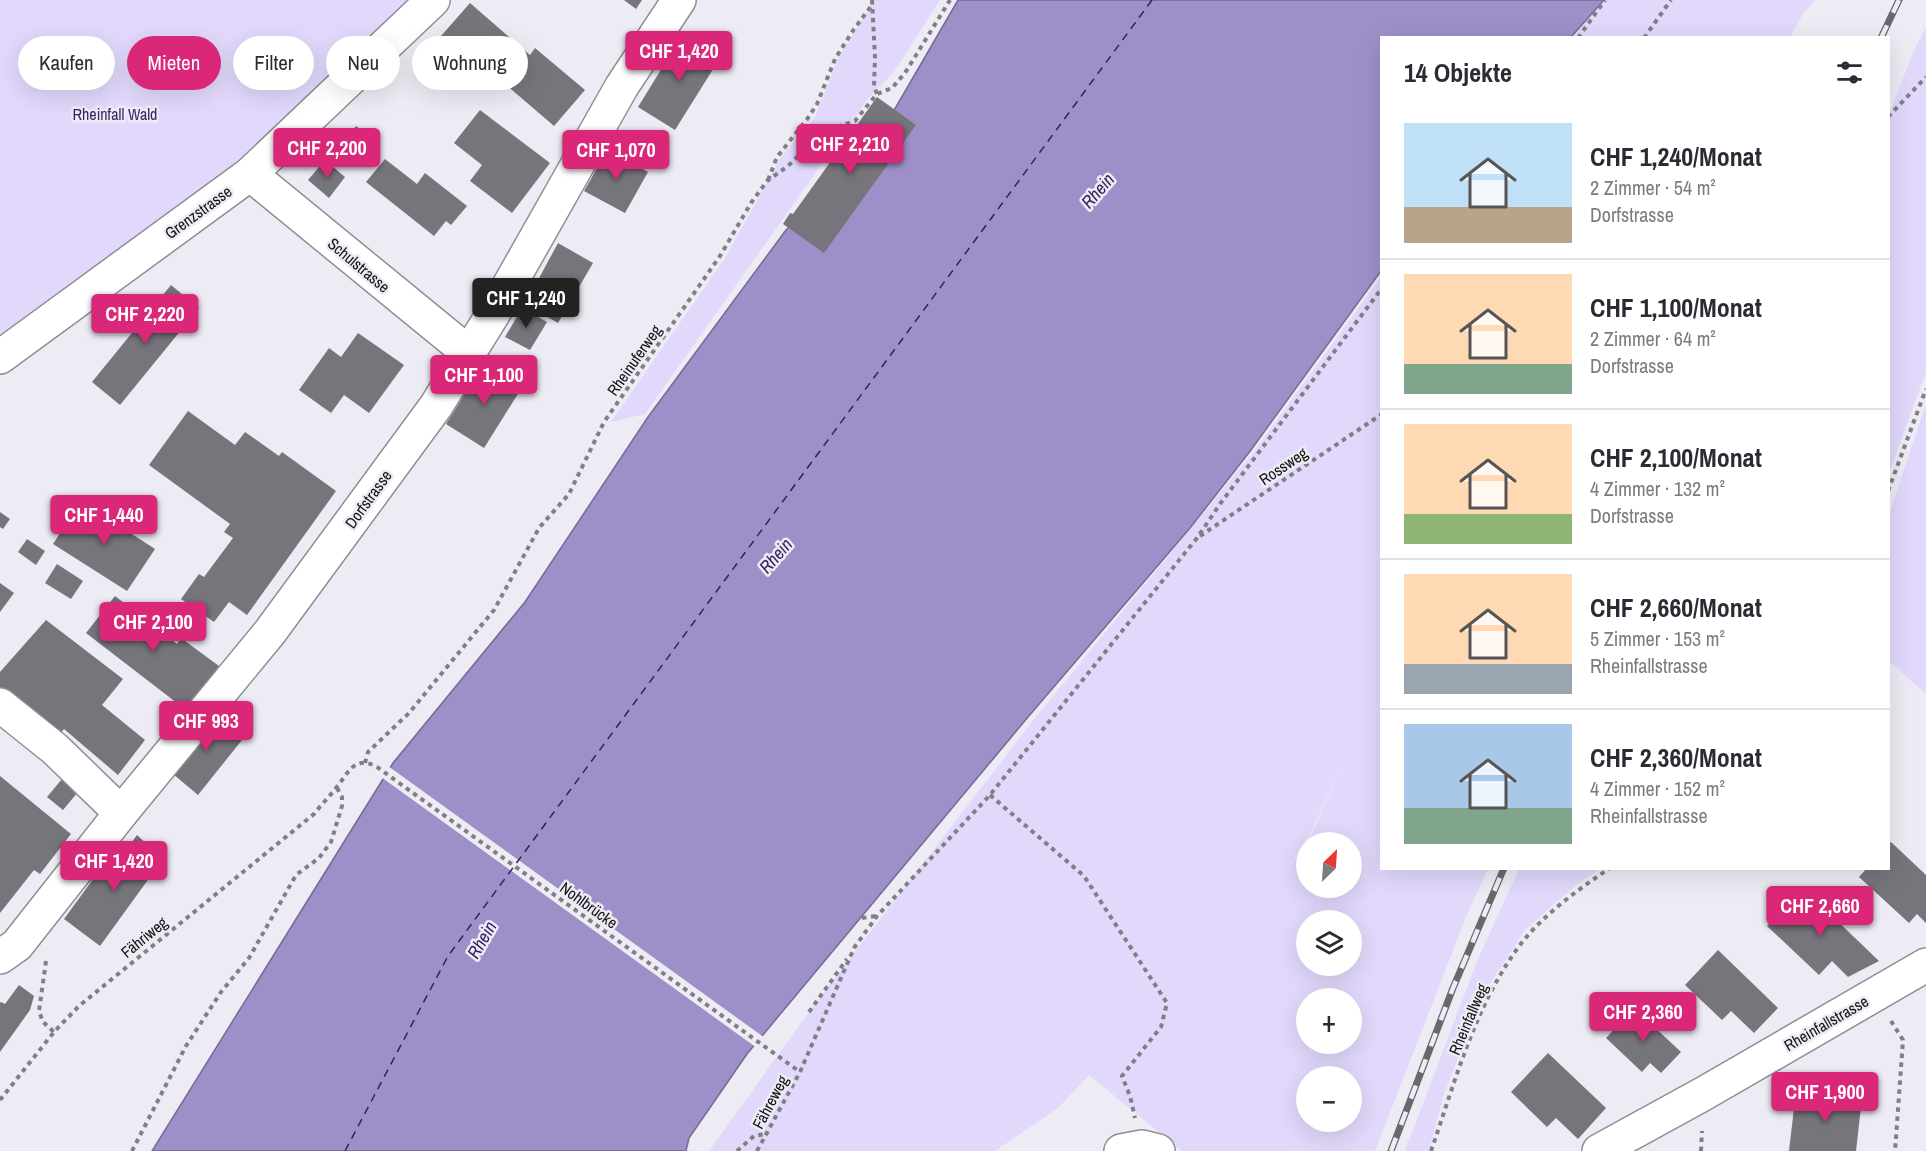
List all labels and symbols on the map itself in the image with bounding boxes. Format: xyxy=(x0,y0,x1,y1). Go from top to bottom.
pin: CHF 1,420 xyxy=(610,31,748,82)
park label: Rheinfall Wald xyxy=(73,103,157,125)
pin: CHF 2,210 xyxy=(781,124,919,175)
pin: CHF 2,200 xyxy=(258,128,396,179)
pin: CHF 1,070 xyxy=(547,130,685,181)
water label: Rhein xyxy=(1075,168,1120,214)
street label: Grenzstrasse xyxy=(160,180,236,244)
street label: Schulstrasse xyxy=(323,232,395,298)
pin: CHF 1,240 xyxy=(457,278,595,329)
pin: CHF 2,220 xyxy=(76,294,214,345)
street label: Rheinuferweg xyxy=(602,320,667,400)
pin: CHF 1,100 xyxy=(415,355,553,406)
street label: Rossweg xyxy=(1254,441,1312,490)
street label: Dorfstrasse xyxy=(339,465,397,533)
pin: CHF 1,440 xyxy=(35,495,173,546)
water label: Rhein xyxy=(753,533,798,579)
pin: CHF 2,100 xyxy=(84,602,222,653)
pin: CHF 993 xyxy=(151,701,261,752)
north arrow xyxy=(1296,832,1362,898)
pin: CHF 1,420 xyxy=(45,841,183,892)
street label: Nohlbrücke xyxy=(556,877,622,933)
pin: CHF 2,660 xyxy=(1751,886,1889,937)
street label: Fähriweg xyxy=(116,911,172,963)
water label: Rhein xyxy=(461,916,502,963)
street label: Rheinfallweg xyxy=(1443,979,1493,1058)
street label: Rheinfallstrasse xyxy=(1780,990,1872,1056)
pin: CHF 2,360 xyxy=(1574,992,1712,1043)
street label: Fähreweg xyxy=(747,1071,794,1133)
pin: CHF 1,900 xyxy=(1756,1072,1894,1123)

